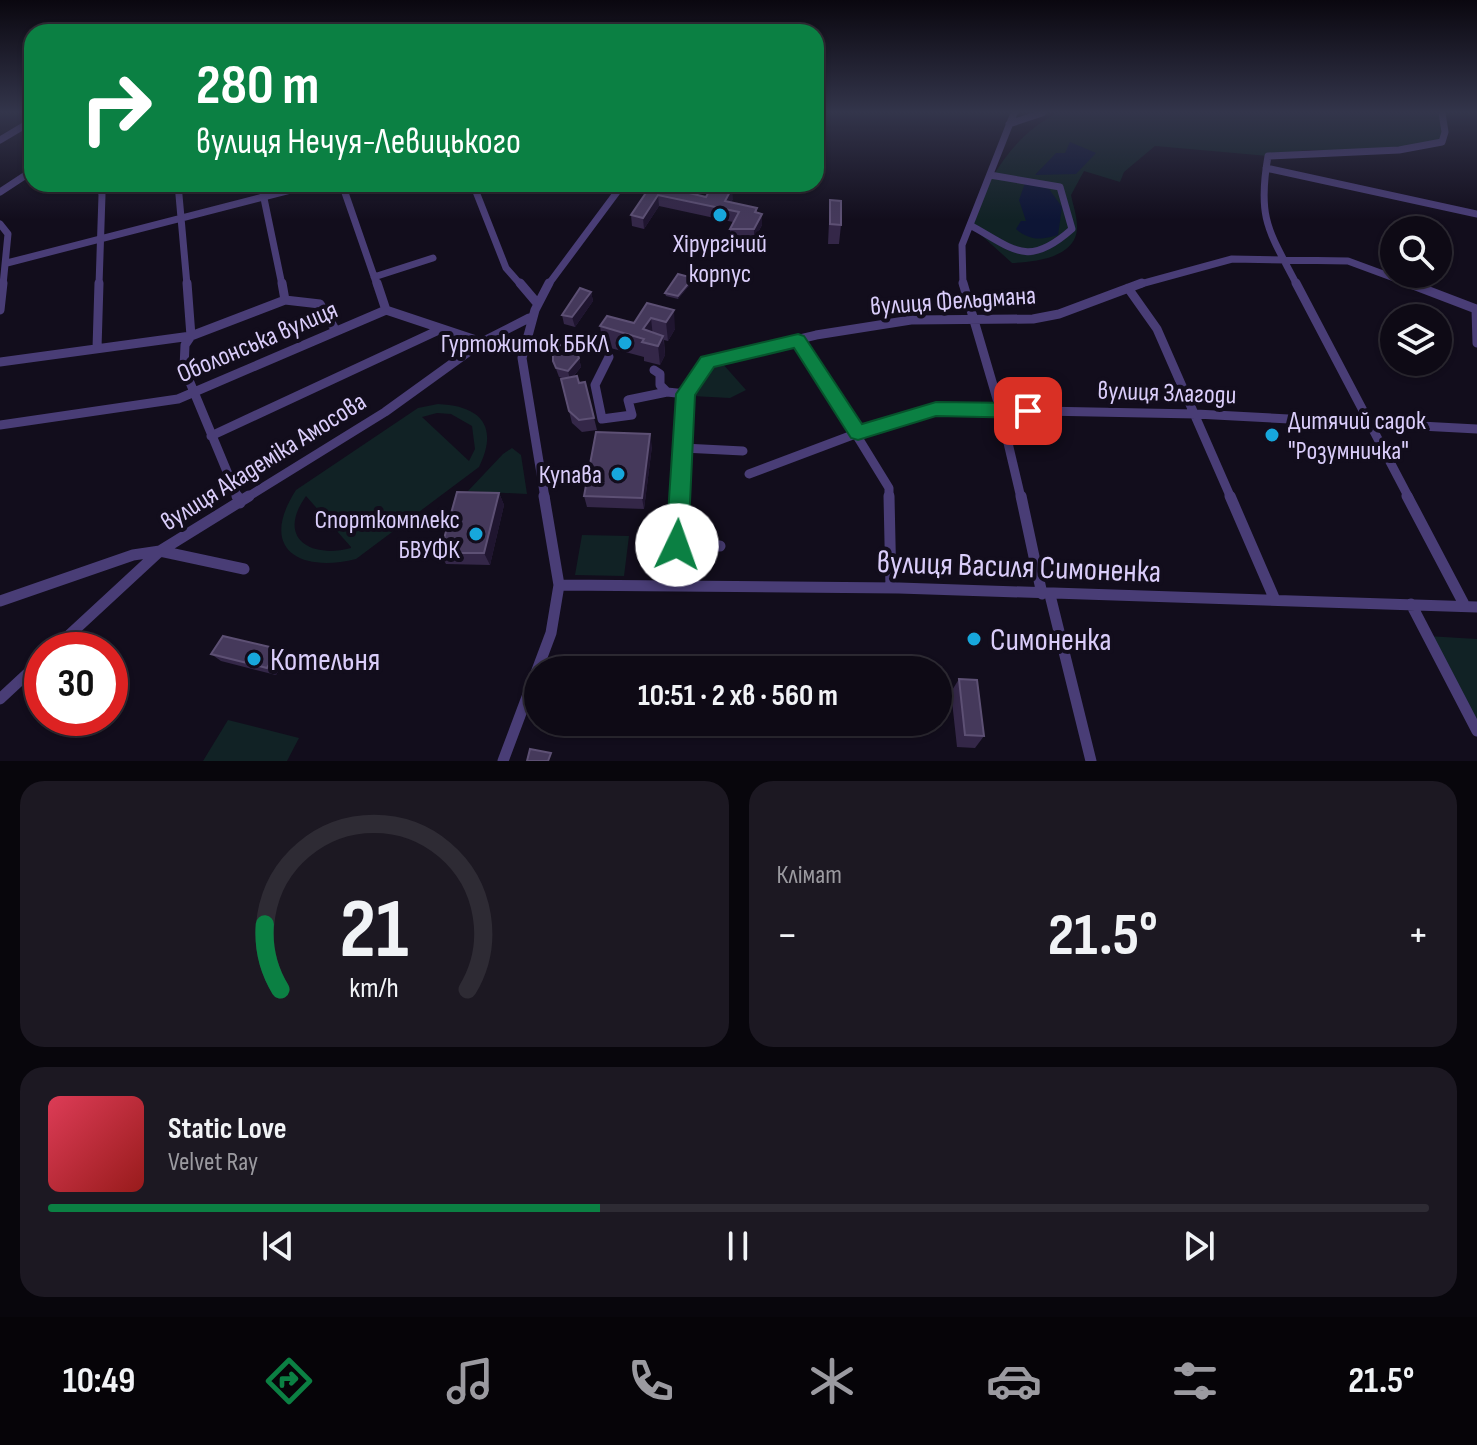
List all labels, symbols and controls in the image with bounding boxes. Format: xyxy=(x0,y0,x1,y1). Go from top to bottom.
text: 280 m xyxy=(196,53,319,120)
icon: right xyxy=(64,56,168,160)
text: вулиця Нечуя-Левицького xyxy=(196,121,521,164)
marker: Хірургічий корпус xyxy=(711,206,729,224)
map controls xyxy=(1380,216,1452,376)
button: search xyxy=(1380,216,1452,288)
place label: Хірургічий корпус xyxy=(672,229,767,290)
street label: вулиця Фельдмана xyxy=(869,280,1037,323)
street label: Оболонська вулиця xyxy=(173,295,343,390)
button: layers xyxy=(1380,304,1452,376)
place label: Гуртожиток ББКЛ xyxy=(441,329,610,360)
marker: Гуртожиток ББКЛ xyxy=(616,334,634,352)
street label: вулиця Злагоди xyxy=(1097,376,1237,411)
pin xyxy=(994,377,1062,445)
street label: вулиця Академіка Амосова xyxy=(155,387,372,538)
icon: arrive xyxy=(1006,389,1050,433)
place label: Дитячий садок "Розумничка" xyxy=(1288,406,1426,467)
marker: Дитячий садок "Розумничка" xyxy=(1263,426,1281,444)
place label: Купава xyxy=(539,460,602,491)
marker: Купава xyxy=(609,465,627,483)
position arrow xyxy=(635,503,719,587)
place label: Спорткомплекс БВУФК xyxy=(314,505,460,566)
marker: Спорткомплекс БВУФК xyxy=(467,525,485,543)
street label: вулиця Василя Симоненка xyxy=(876,543,1162,592)
place label: Симоненка xyxy=(990,621,1112,660)
marker: Симоненка xyxy=(965,630,983,648)
speed limit sign: 30 xyxy=(24,632,128,736)
place label: Котельня xyxy=(270,641,380,680)
marker: Котельня xyxy=(245,650,263,668)
text: 10:51 · 2 хв · 560 m xyxy=(638,678,838,714)
text: Клімат xyxy=(777,860,842,891)
text: 21 xyxy=(340,881,409,981)
text: 21.5° xyxy=(1048,900,1158,972)
text: − xyxy=(777,909,798,962)
text: + xyxy=(1407,909,1429,962)
text: km/h xyxy=(350,971,399,1006)
text: Static Love xyxy=(168,1111,287,1147)
text: Velvet Ray xyxy=(168,1147,258,1178)
icon: previous xyxy=(256,1224,300,1268)
icon: pause xyxy=(716,1224,760,1268)
icon: next xyxy=(1177,1224,1221,1268)
icon: directions xyxy=(261,1353,317,1409)
icon: music xyxy=(442,1353,498,1409)
icon: phone xyxy=(623,1353,679,1409)
icon: climate xyxy=(804,1353,860,1409)
icon: car xyxy=(986,1353,1042,1409)
icon: filters xyxy=(1167,1353,1223,1409)
text: 10:49 xyxy=(63,1360,135,1403)
text: 21.5° xyxy=(1348,1360,1414,1403)

